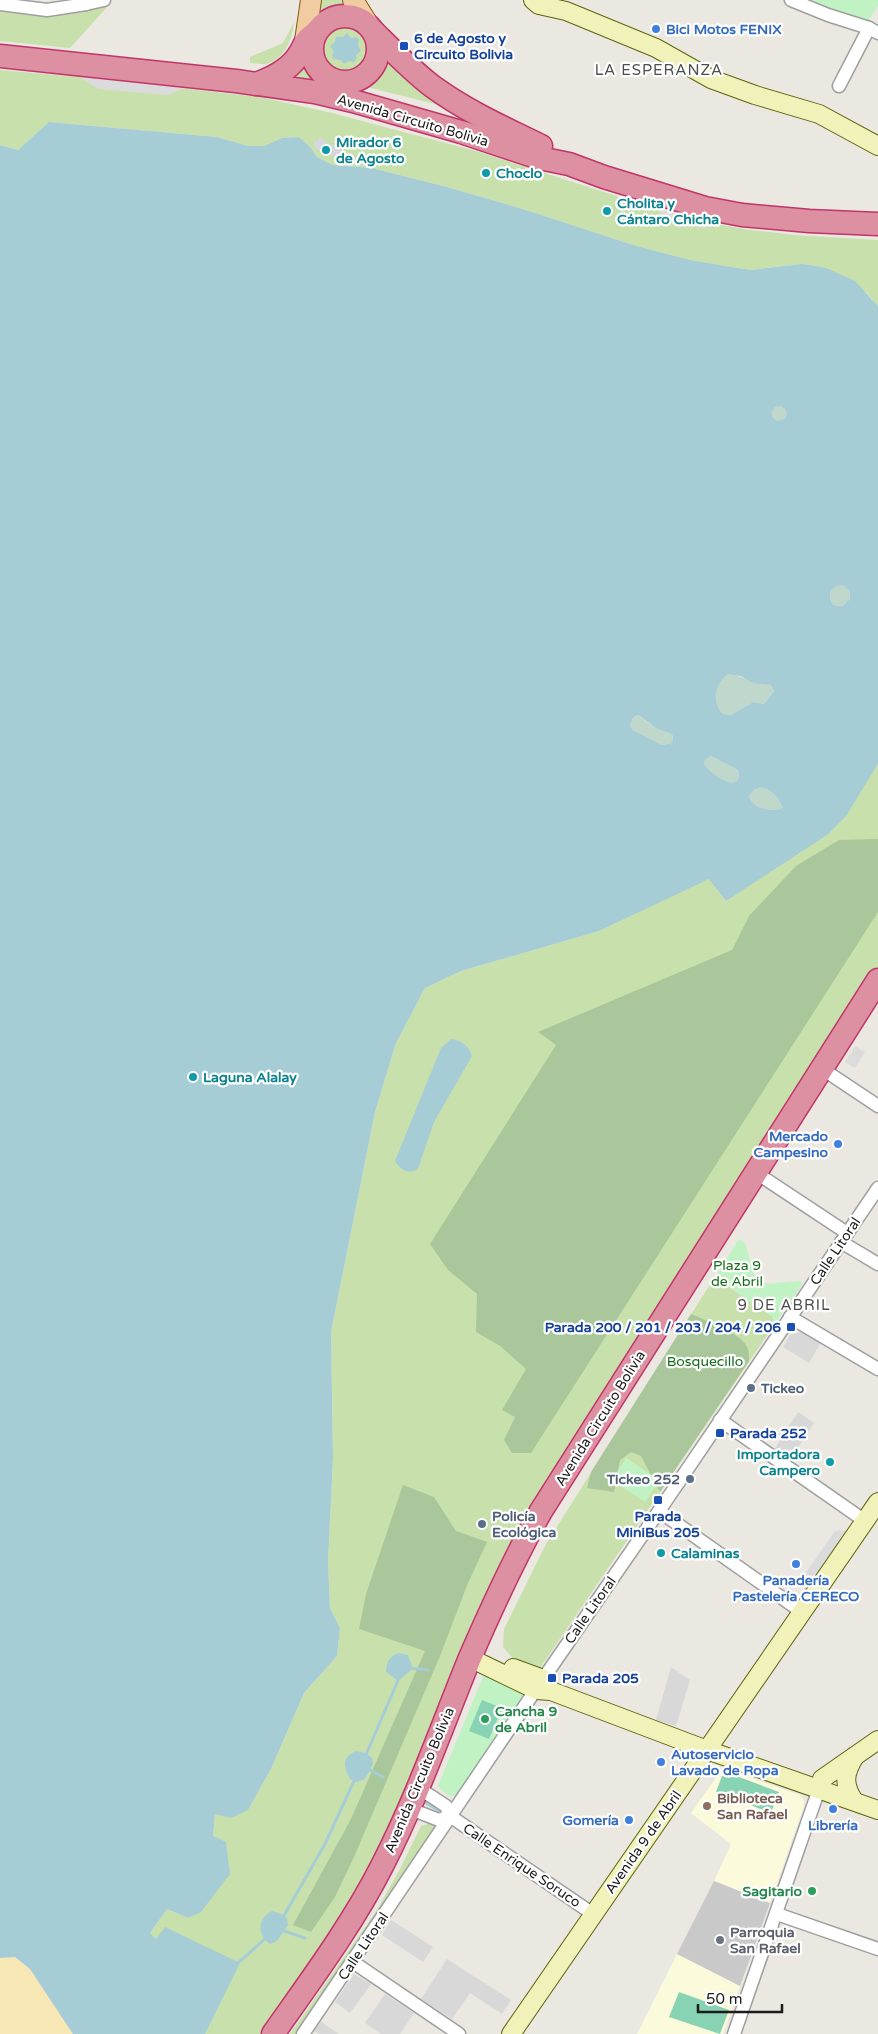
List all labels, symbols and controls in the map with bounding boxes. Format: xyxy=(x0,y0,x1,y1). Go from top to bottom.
place label: Bici Motos FENIX xyxy=(666,21,782,38)
marker: Bici Motos FENIX xyxy=(650,23,662,35)
place label: 6 de Agosto y Circuito Bolivia xyxy=(414,30,513,63)
marker: 6 de Agosto y Circuito Bolivia xyxy=(398,40,410,52)
district label: LA ESPERANZA xyxy=(595,61,723,79)
street label: Avenida Circuito Bolivia xyxy=(335,91,491,150)
place label: Mirador 6 de Agosto xyxy=(336,134,405,167)
marker: Mirador 6 de Agosto xyxy=(320,144,332,156)
place label: Choclo xyxy=(496,165,543,182)
marker: Choclo xyxy=(480,167,492,179)
place label: Cholita y Cántaro Chicha xyxy=(617,195,719,228)
marker: Cholita y Cántaro Chicha xyxy=(601,205,613,217)
place label: Laguna Alalay xyxy=(203,1069,297,1086)
marker: Laguna Alalay xyxy=(187,1071,199,1083)
place label: Mercado Campesino xyxy=(754,1128,828,1161)
marker: Mercado Campesino xyxy=(832,1138,844,1150)
street label: Calle Litoral xyxy=(807,1214,864,1288)
park label: Plaza 9 de Abril xyxy=(711,1257,763,1290)
district label: 9 DE ABRIL xyxy=(737,1296,831,1314)
place label: Parada 200 / 201 / 203 / 204 / 206 xyxy=(545,1319,781,1336)
marker: Parada 200 / 201 / 203 / 204 / 206 xyxy=(785,1321,797,1333)
street label: Avenida Circuito Bolivia xyxy=(552,1347,649,1489)
park label: Bosquecillo xyxy=(667,1353,743,1370)
place label: Tickeo xyxy=(760,1380,805,1397)
marker: Tickeo xyxy=(745,1382,757,1394)
place label: Parada 252 xyxy=(730,1425,807,1442)
marker: Parada 252 xyxy=(714,1427,726,1439)
place label: Importadora Campero xyxy=(737,1446,820,1479)
marker: Importadora Campero xyxy=(824,1456,836,1468)
place label: Tickeo 252 xyxy=(606,1471,680,1488)
marker: Tickeo 252 xyxy=(684,1473,696,1485)
marker: Parada MiniBus 205 xyxy=(652,1494,664,1506)
place label: Policía Ecológica xyxy=(492,1508,556,1541)
place label: Parada MiniBus 205 xyxy=(616,1508,700,1541)
marker: Policía Ecológica xyxy=(476,1518,488,1530)
place label: Calaminas xyxy=(671,1545,740,1562)
marker: Calaminas xyxy=(655,1547,667,1559)
marker: Panadería Pastelería CERECO xyxy=(790,1558,802,1570)
place label: Panadería Pastelería CERECO xyxy=(733,1572,859,1605)
street label: Calle Litoral xyxy=(561,1573,620,1647)
place label: Parada 205 xyxy=(562,1670,639,1687)
marker: Parada 205 xyxy=(546,1672,558,1684)
place label: Cancha 9 de Abril xyxy=(495,1703,558,1736)
street label: Avenida Circuito Bolivia xyxy=(381,1705,458,1856)
marker: Cancha 9 de Abril xyxy=(479,1713,491,1725)
place label: Autoservicio Lavado de Ropa xyxy=(671,1746,779,1779)
marker: Autoservicio Lavado de Ropa xyxy=(655,1756,667,1768)
street label: Avenida 9 de Abril xyxy=(601,1787,685,1897)
place label: Biblioteca San Rafael xyxy=(717,1790,788,1823)
marker: Biblioteca San Rafael xyxy=(701,1800,713,1812)
marker: Librería xyxy=(827,1803,839,1815)
place label: Gomería xyxy=(562,1812,619,1829)
marker: Gomería xyxy=(623,1814,635,1826)
place label: Librería xyxy=(808,1817,858,1834)
street label: Calle Enrique Soruco xyxy=(460,1820,584,1911)
place label: Sagitario xyxy=(743,1883,802,1900)
marker: Sagitario xyxy=(806,1885,818,1897)
street label: Calle Litoral xyxy=(335,1909,392,1983)
place label: Parroquia San Rafael xyxy=(730,1924,801,1957)
marker: Parroquia San Rafael xyxy=(714,1934,726,1946)
scale bar xyxy=(698,1982,782,2014)
text: 50 m xyxy=(706,1990,743,2008)

